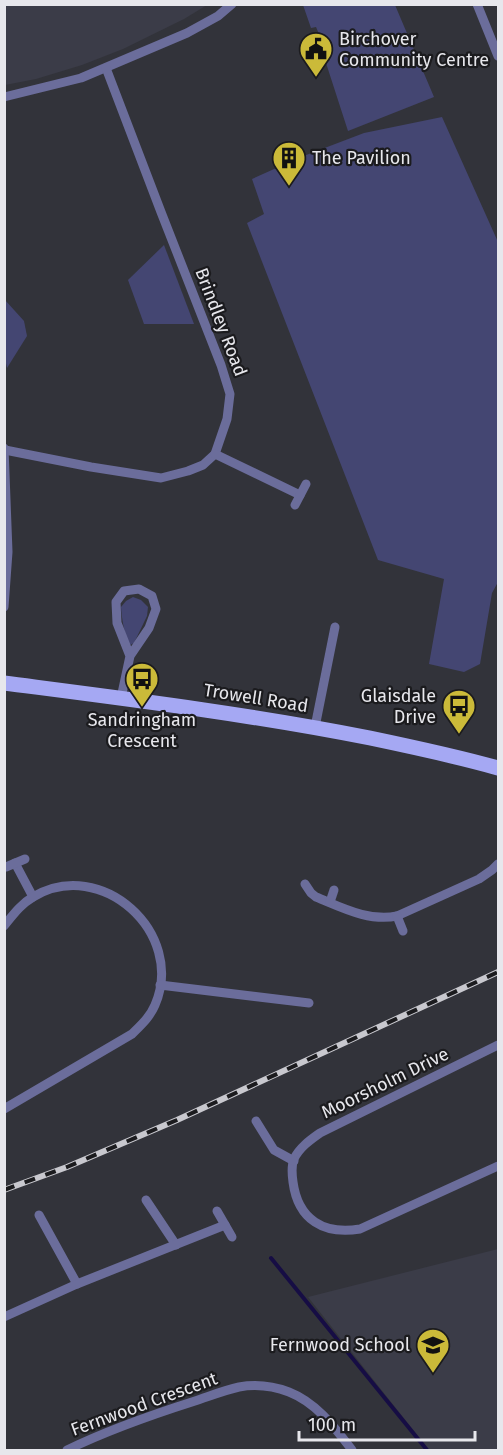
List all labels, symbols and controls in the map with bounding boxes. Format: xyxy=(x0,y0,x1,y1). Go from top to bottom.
place label: Birchover Community Centre xyxy=(339,28,489,71)
public building icon: Birchover Community Centre xyxy=(298,31,334,78)
building icon: The Pavilion xyxy=(271,140,307,187)
place label: The Pavilion xyxy=(312,147,411,169)
street label: Brindley Road xyxy=(190,265,252,379)
bus stop icon: Sandringham Crescent xyxy=(124,661,160,708)
street label: Trowell Road xyxy=(202,679,310,717)
place label: Glaisdale Drive xyxy=(361,685,436,728)
bus stop icon: Glaisdale Drive xyxy=(441,688,477,735)
place label: Sandringham Crescent xyxy=(88,709,196,752)
street label: Moorsholm Drive xyxy=(318,1043,452,1123)
school or university icon: Fernwood School xyxy=(415,1327,451,1374)
place label: Fernwood School xyxy=(270,1334,410,1356)
street label: Fernwood Crescent xyxy=(68,1367,221,1441)
scale bar xyxy=(299,1404,474,1442)
text: 100 m xyxy=(308,1414,356,1436)

